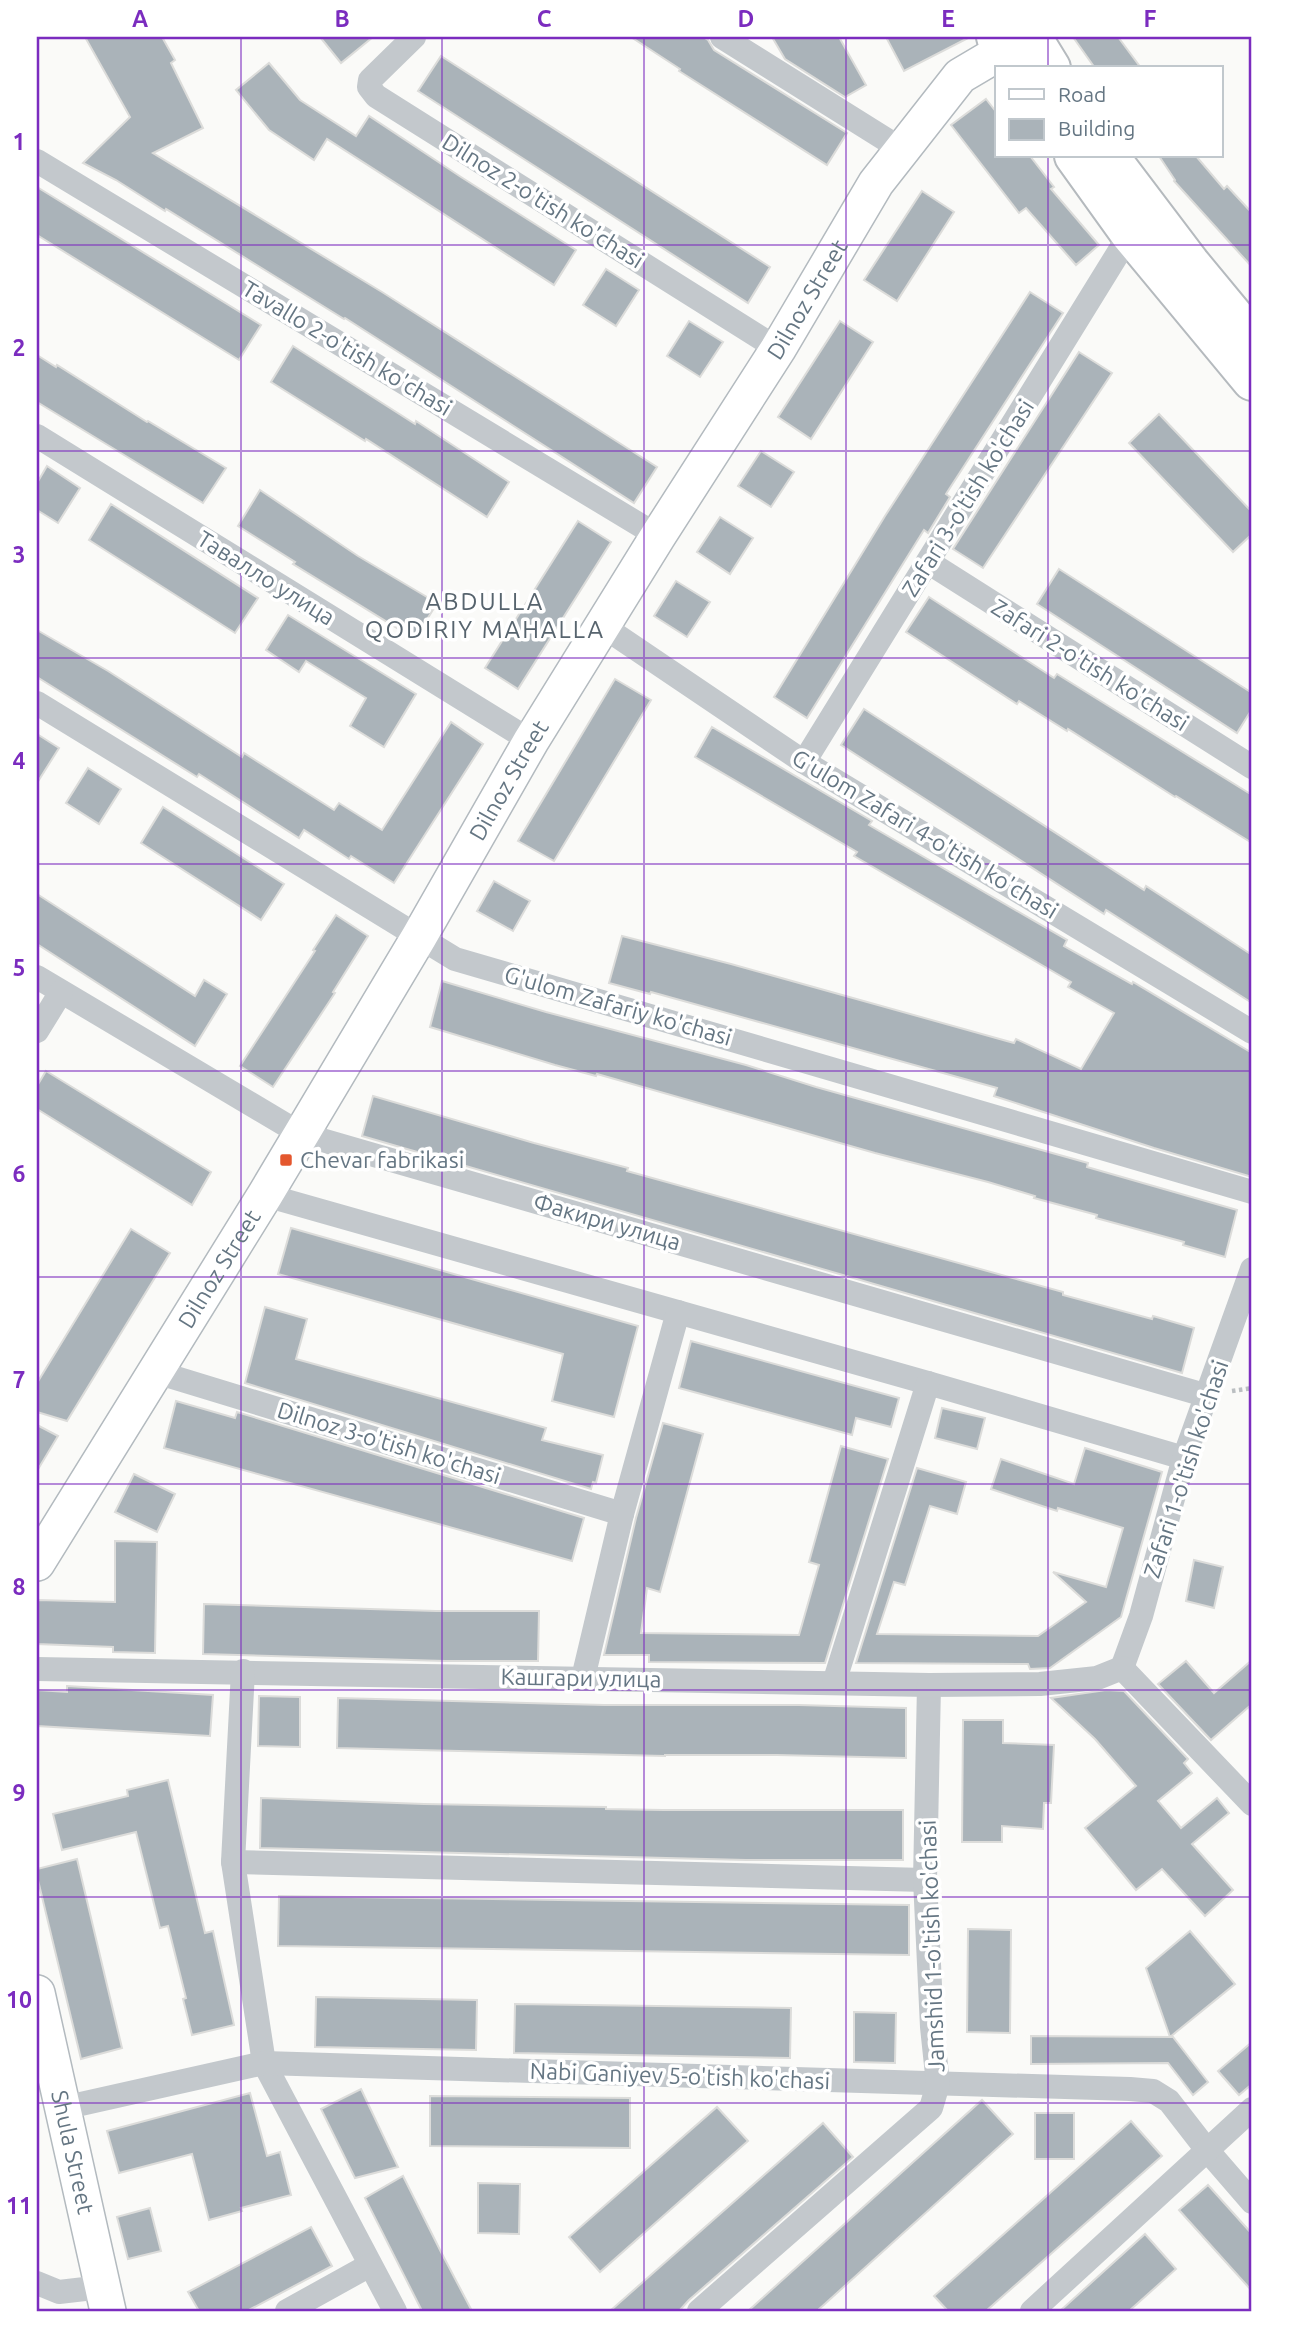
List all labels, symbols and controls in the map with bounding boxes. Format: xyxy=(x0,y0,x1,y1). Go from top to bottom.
text: A xyxy=(132,6,148,31)
text: B xyxy=(334,6,350,31)
text: C xyxy=(537,6,552,31)
text: D xyxy=(738,6,754,31)
text: E xyxy=(941,6,955,31)
text: F xyxy=(1144,6,1157,31)
legend xyxy=(995,66,1222,158)
text: Road xyxy=(1058,82,1106,106)
text: Building xyxy=(1058,116,1135,140)
street label: Dilnoz 2-o'tish ko'chasi xyxy=(438,128,648,273)
text: 1 xyxy=(13,129,25,154)
street label: Dilnoz Street xyxy=(762,235,852,364)
street label: Tavallo 2-o'tish ko'chasi xyxy=(238,275,456,420)
text: 2 xyxy=(13,335,25,360)
street label: Zafari 3-o'tish ko'chasi xyxy=(897,395,1038,601)
street label: Тавалло улица xyxy=(193,525,339,630)
text: 3 xyxy=(13,542,25,567)
district label: ABDULLA QODIRIY MAHALLA xyxy=(365,588,605,643)
street label: Zafari 2-o'tish ko'chasi xyxy=(987,594,1193,735)
street label: Dilnoz Street xyxy=(464,715,553,844)
street label: G'ulom Zafari 4-o'tish ko'chasi xyxy=(788,744,1063,923)
text: 4 xyxy=(13,748,26,773)
text: 5 xyxy=(13,955,25,980)
street label: G'ulom Zafariy ko'chasi xyxy=(502,961,735,1050)
place label: Chevar fabrikasi xyxy=(300,1147,464,1172)
marker: Chevar fabrikasi xyxy=(278,1152,294,1168)
text: 6 xyxy=(13,1161,26,1186)
street label: Факири улица xyxy=(531,1189,684,1255)
street label: Dilnoz Street xyxy=(173,1205,265,1332)
street label: Zafari 1-o'tish ko'chasi xyxy=(1139,1357,1232,1581)
text: 7 xyxy=(13,1367,25,1392)
street label: Dilnoz 3-o'tish ko'chasi xyxy=(274,1397,504,1488)
text: 8 xyxy=(13,1574,25,1599)
street label: Кашгари улица xyxy=(500,1664,662,1691)
text: 9 xyxy=(13,1780,25,1805)
street label: Jamshid 1-o'tish ko'chasi xyxy=(915,1819,948,2073)
text: 10 xyxy=(6,1987,32,2012)
street label: Nabi Ganiyev 5-o'tish ko'chasi xyxy=(529,2058,831,2093)
street label: Shula Street xyxy=(47,2088,99,2216)
text: 11 xyxy=(6,2193,32,2218)

